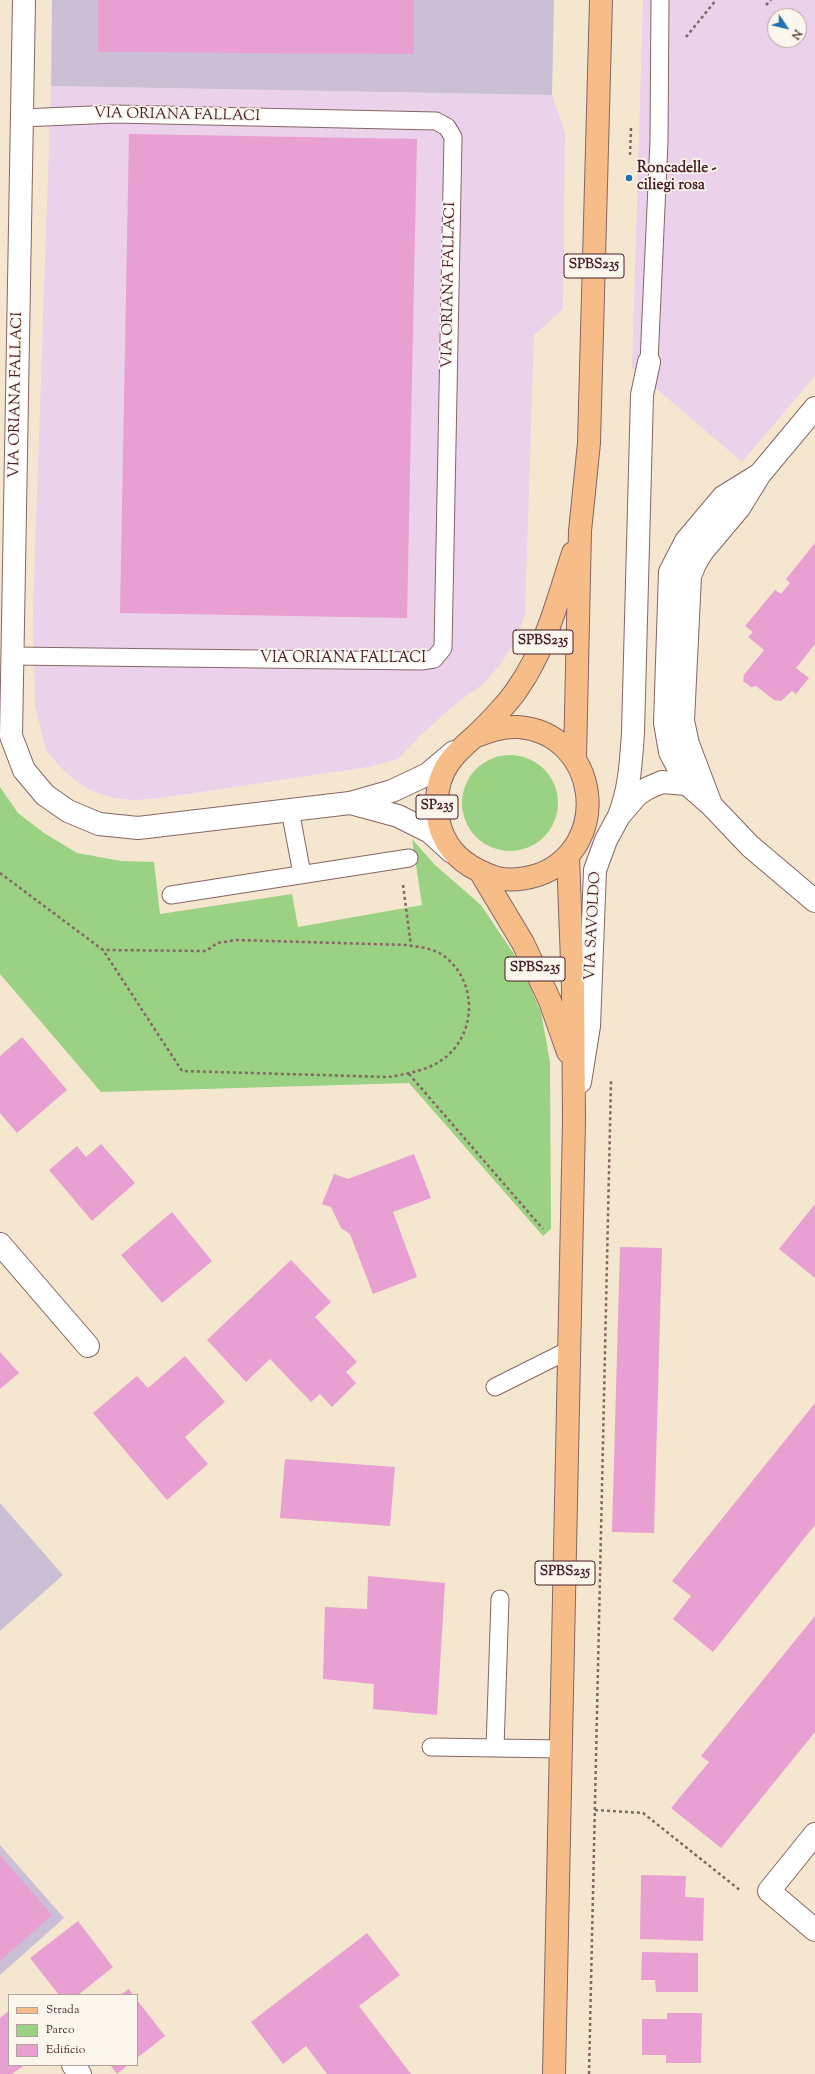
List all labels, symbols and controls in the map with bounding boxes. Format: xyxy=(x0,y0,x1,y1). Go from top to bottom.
north arrow xyxy=(767,8,807,48)
text: N xyxy=(787,26,805,42)
street label: VIA ORIANA FALLACI xyxy=(94,106,260,126)
place label: Roncadelle - ciliegi rosa xyxy=(637,160,716,195)
marker: Roncadelle - ciliegi rosa xyxy=(624,173,634,183)
street label: VIA ORIANA FALLACI xyxy=(440,202,460,368)
road number: SPBS235 xyxy=(564,254,624,278)
street label: VIA ORIANA FALLACI xyxy=(7,312,27,478)
road number: SPBS235 xyxy=(513,630,573,654)
street label: VIA ORIANA FALLACI xyxy=(260,650,426,668)
road number: SP235 xyxy=(416,795,458,819)
street label: VIA SAVOLDO xyxy=(582,871,606,981)
road number: SPBS235 xyxy=(505,957,565,981)
road number: SPBS235 xyxy=(535,1561,595,1585)
legend xyxy=(8,1994,138,2066)
text: Strada xyxy=(46,2001,79,2019)
text: Parco xyxy=(46,2021,74,2039)
text: Edificio xyxy=(46,2041,85,2059)

